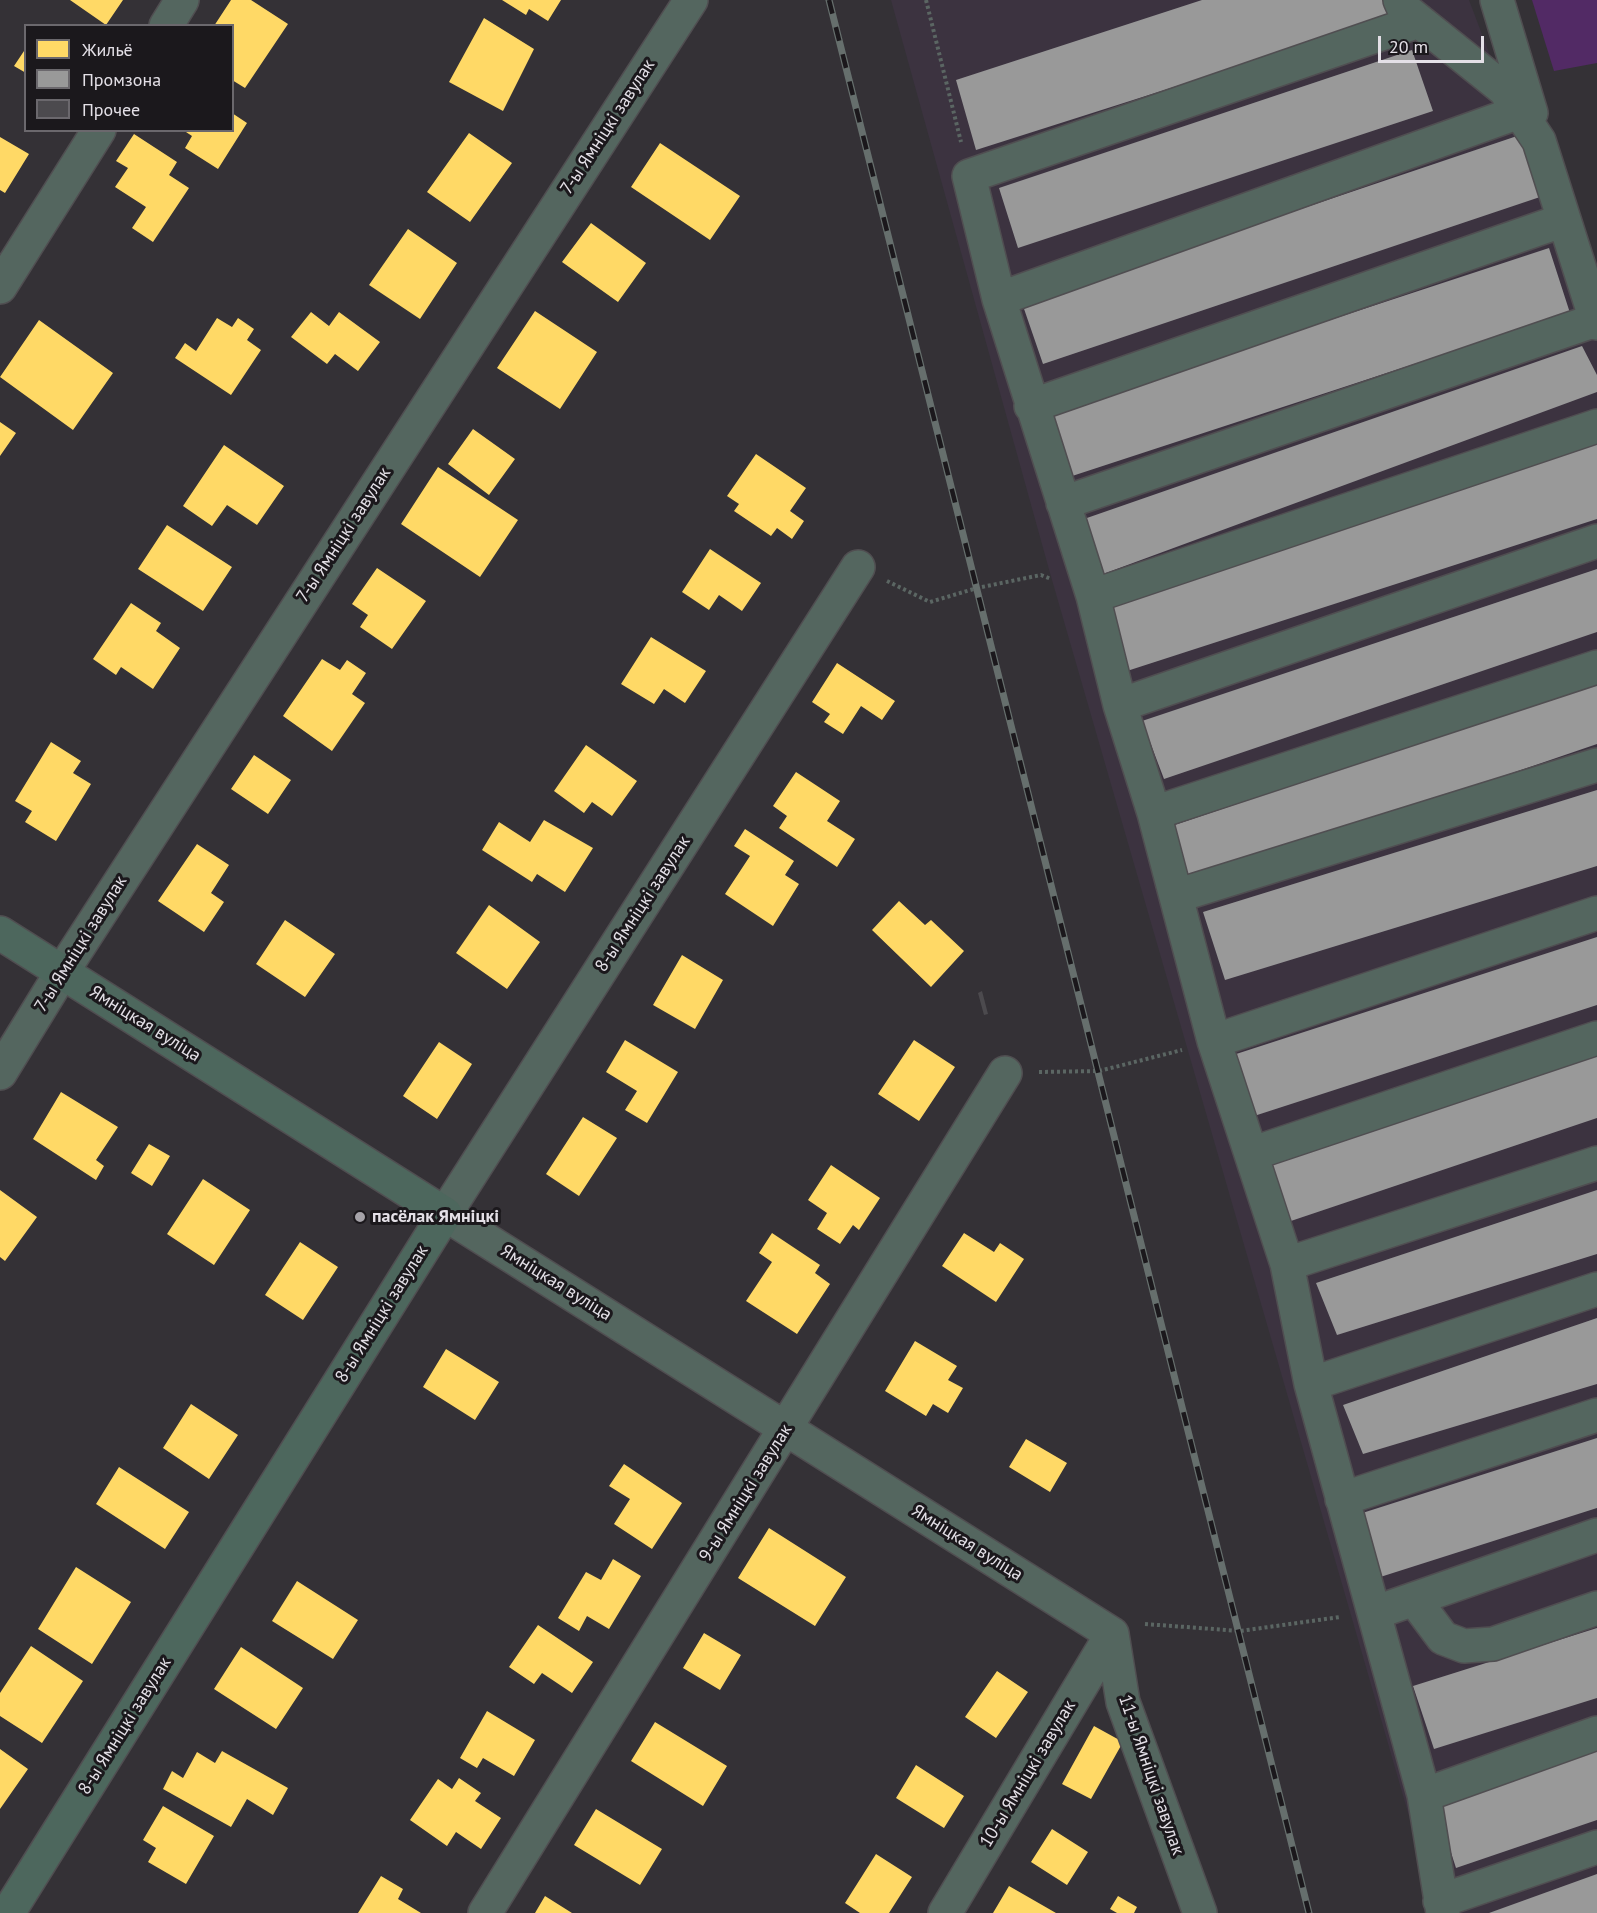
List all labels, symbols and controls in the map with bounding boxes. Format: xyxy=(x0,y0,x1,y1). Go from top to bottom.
legend xyxy=(24,24,234,132)
scale bar xyxy=(1381,24,1488,62)
text: 20 m xyxy=(1389,35,1428,58)
text: Жильё xyxy=(82,38,133,61)
street label: 7-ы Ямніцкі завулак xyxy=(556,55,660,199)
text: Промзона xyxy=(82,68,161,91)
text: Прочее xyxy=(82,98,140,121)
street label: 7-ы Ямніцкі завулак xyxy=(292,463,396,607)
street label: 8-ы Ямніцкі завулак xyxy=(591,832,695,976)
street label: 7-ы Ямніцкі завулак xyxy=(30,872,132,1016)
street label: Ямніцкая вуліца xyxy=(85,981,205,1067)
place label: пасёлак Ямніцкі xyxy=(372,1206,499,1228)
marker: пасёлак Ямніцкі xyxy=(353,1210,367,1224)
street label: Ямніцкая вуліца xyxy=(496,1240,616,1326)
street label: 8-ы Ямніцкі завулак xyxy=(331,1241,433,1387)
street label: 9-ы Ямніцкі завулак xyxy=(695,1420,797,1566)
street label: Ямніцкая вуліца xyxy=(907,1500,1027,1586)
street label: 8-ы Ямніцкі завулак xyxy=(74,1653,176,1799)
street label: 11-ы Ямніцкі завулак xyxy=(1113,1692,1189,1858)
street label: 10-ы Ямніцкі завулак xyxy=(976,1696,1080,1852)

